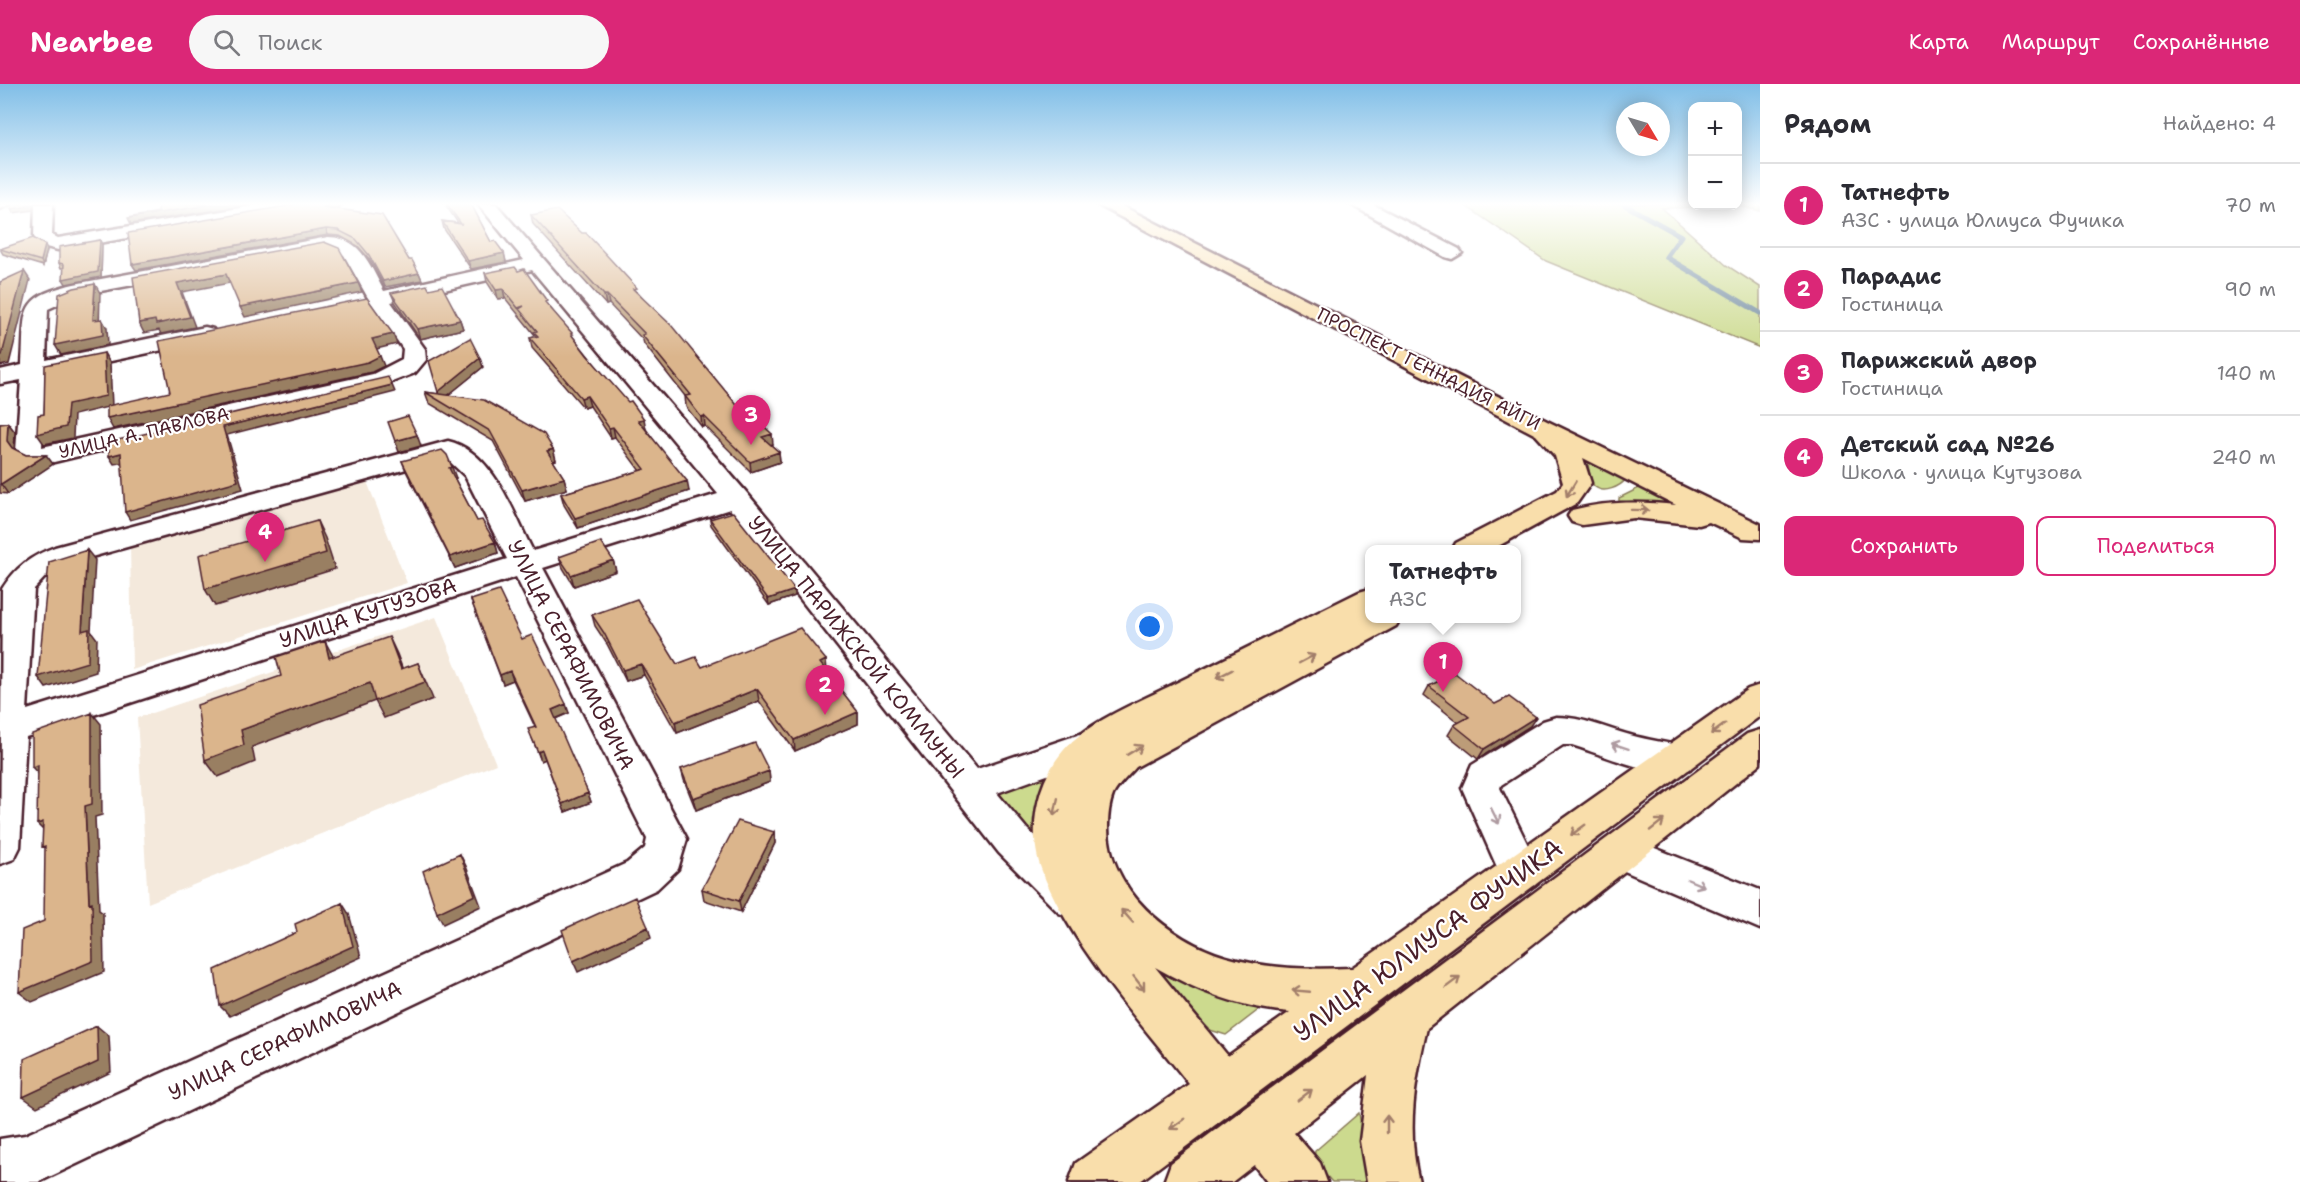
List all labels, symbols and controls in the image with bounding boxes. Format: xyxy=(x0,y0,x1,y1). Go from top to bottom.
search box xyxy=(189,15,609,69)
text: Nearbee xyxy=(30,23,153,61)
icon: search xyxy=(210,26,243,59)
text: Поиск xyxy=(258,28,322,57)
text: Карта xyxy=(1909,28,1969,56)
text: Маршрут xyxy=(2002,28,2100,56)
text: Сохранённые xyxy=(2133,28,2270,56)
north arrow xyxy=(1616,102,1670,156)
map controls xyxy=(1688,102,1742,210)
button: + xyxy=(1688,102,1742,156)
text: Рядом xyxy=(1784,106,1871,141)
text: Найдено: 4 xyxy=(2163,110,2276,136)
button: − xyxy=(1688,156,1742,210)
text: Татнефть xyxy=(1841,178,1950,207)
text: 1 xyxy=(1799,192,1808,218)
text: 70 m xyxy=(2224,192,2276,218)
text: АЗС · улица Юлиуса Фучика xyxy=(1841,207,2124,233)
text: Парадис xyxy=(1841,262,1942,291)
text: 2 xyxy=(1797,276,1811,302)
text: 90 m xyxy=(2224,276,2276,302)
text: Гостиница xyxy=(1841,291,1943,317)
street label: ПРОСПЕКТ ГЕННАДИЯ АЙГИ xyxy=(1313,302,1545,436)
text: Парижский двор xyxy=(1841,346,2037,375)
text: 3 xyxy=(1797,360,1811,386)
text: 140 m xyxy=(2217,360,2276,386)
text: Гостиница xyxy=(1841,375,1943,401)
pin: 3 xyxy=(732,396,771,445)
street label: УЛИЦА А. ПАВЛОВА xyxy=(56,402,232,464)
text: Детский сад №26 xyxy=(1841,430,2055,459)
text: 4 xyxy=(1797,444,1811,470)
text: 240 m xyxy=(2211,444,2276,470)
text: Школа · улица Кутузова xyxy=(1841,459,2082,485)
one-way arrow xyxy=(1565,480,1577,497)
one-way arrow xyxy=(1630,504,1650,516)
street label: УЛИЦА ПАРИЖСКОЙ КОММУНЫ xyxy=(741,510,971,784)
pin: 4 xyxy=(246,512,284,562)
button: Сохранить xyxy=(1784,516,2024,576)
button: Поделиться xyxy=(2036,516,2276,576)
street label: УЛИЦА СЕРАФИМОВИЧА xyxy=(501,535,641,775)
popup xyxy=(1365,545,1521,623)
text: Татнефть xyxy=(1389,557,1497,586)
street label: УЛИЦА КУТУЗОВА xyxy=(276,571,460,655)
text: АЗС xyxy=(1389,586,1427,612)
your location xyxy=(1135,612,1164,641)
pin: 1 xyxy=(1424,642,1462,692)
one-way arrow xyxy=(1298,653,1316,664)
pin: 2 xyxy=(806,666,844,715)
one-way arrow xyxy=(1215,668,1233,680)
one-way arrow xyxy=(1711,722,1727,735)
one-way arrow xyxy=(1611,740,1630,751)
one-way arrow xyxy=(1126,744,1143,756)
one-way arrow xyxy=(1050,797,1061,816)
one-way arrow xyxy=(1490,807,1502,825)
one-way arrow xyxy=(1649,818,1665,831)
one-way arrow xyxy=(1571,824,1587,836)
street label: УЛИЦА ЮЛИУСА ФУЧИКА xyxy=(1286,830,1569,1049)
one-way arrow xyxy=(1686,878,1704,889)
one-way arrow xyxy=(1120,909,1134,924)
one-way arrow xyxy=(1133,974,1146,990)
street label: УЛИЦА СЕРАФИМОВИЧА xyxy=(164,975,406,1107)
one-way arrow xyxy=(1445,975,1461,988)
one-way arrow xyxy=(1292,985,1312,996)
one-way arrow xyxy=(1297,1089,1313,1102)
one-way arrow xyxy=(1381,1115,1392,1135)
one-way arrow xyxy=(1169,1118,1185,1130)

